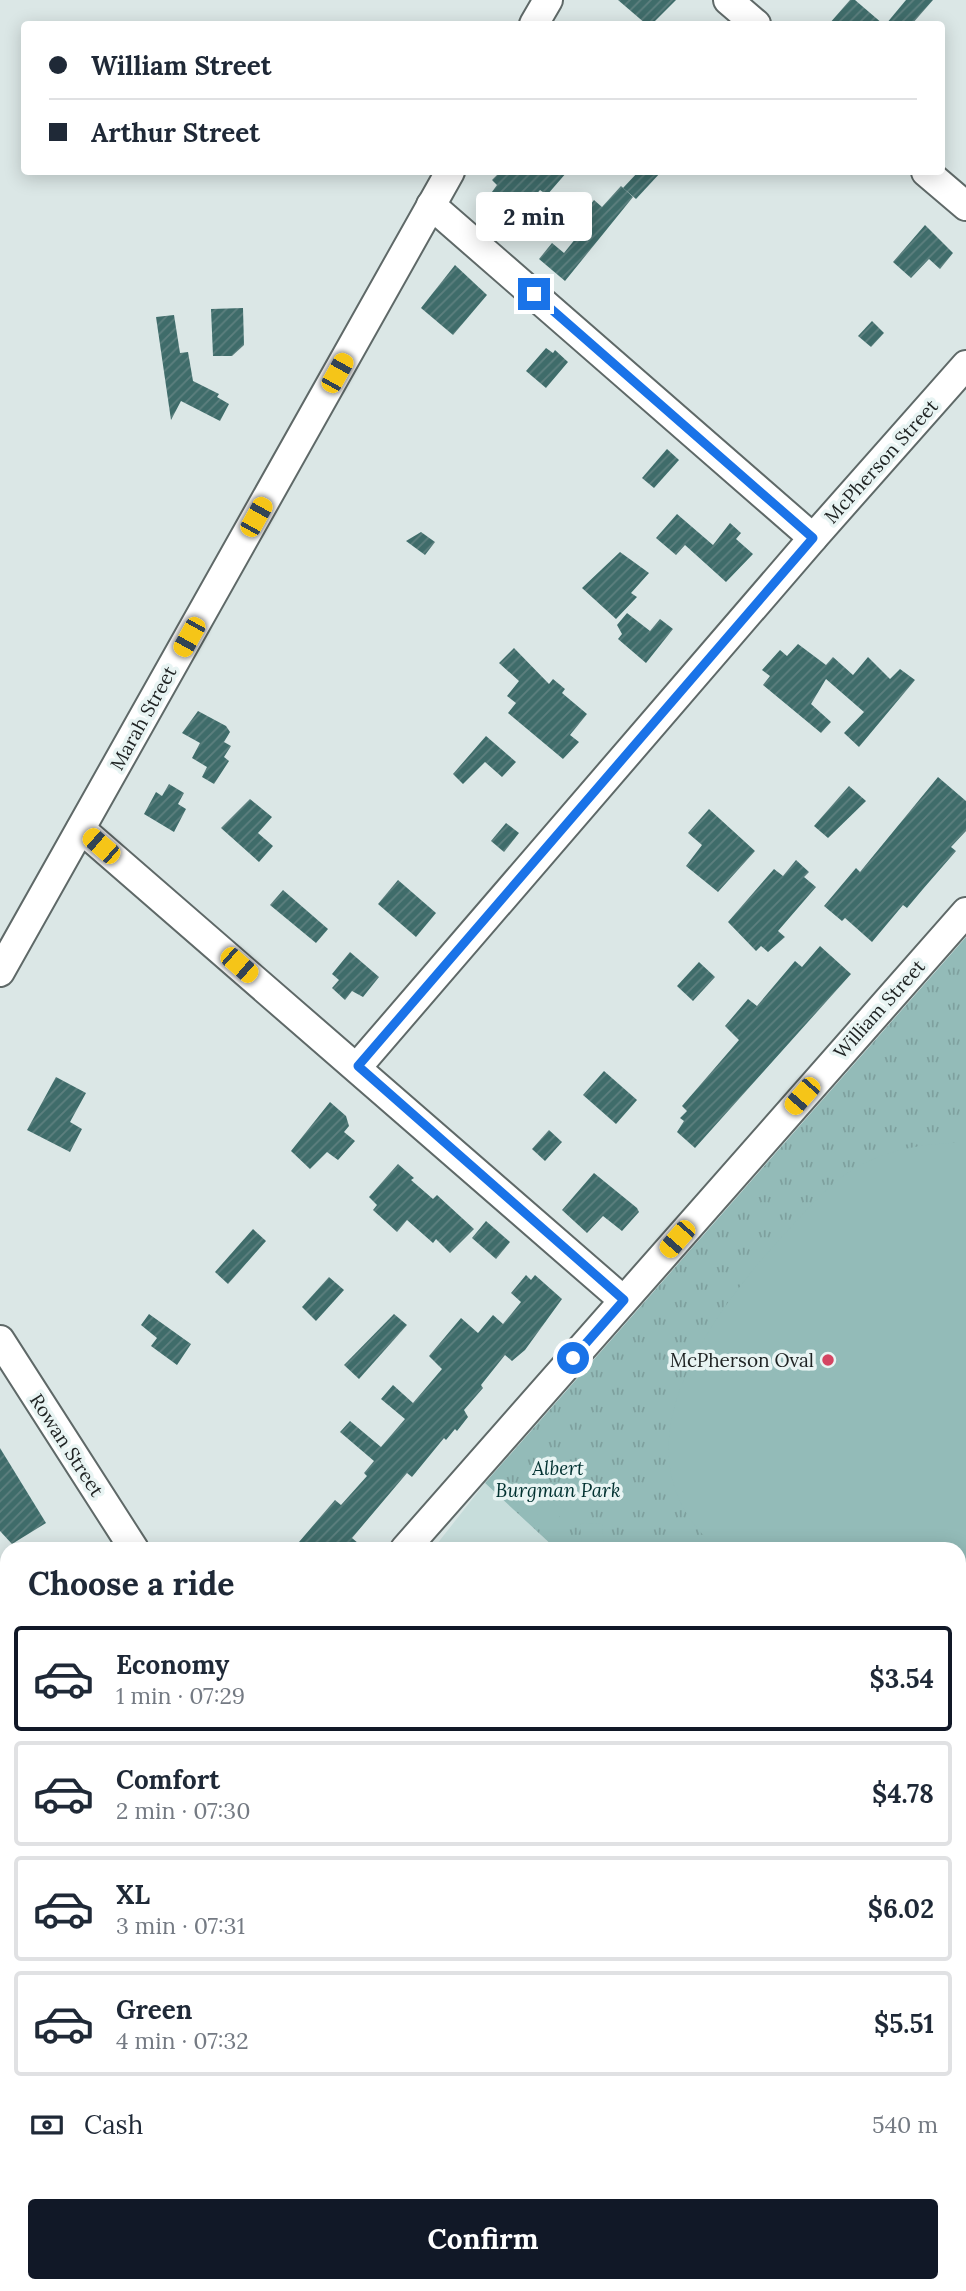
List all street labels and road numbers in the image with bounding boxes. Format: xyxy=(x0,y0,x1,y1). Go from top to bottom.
street label: McPherson Street xyxy=(819,394,943,528)
street label: Marah Street xyxy=(105,661,182,774)
street label: William Street xyxy=(828,954,930,1064)
street label: Rowan Street xyxy=(25,1389,110,1502)

